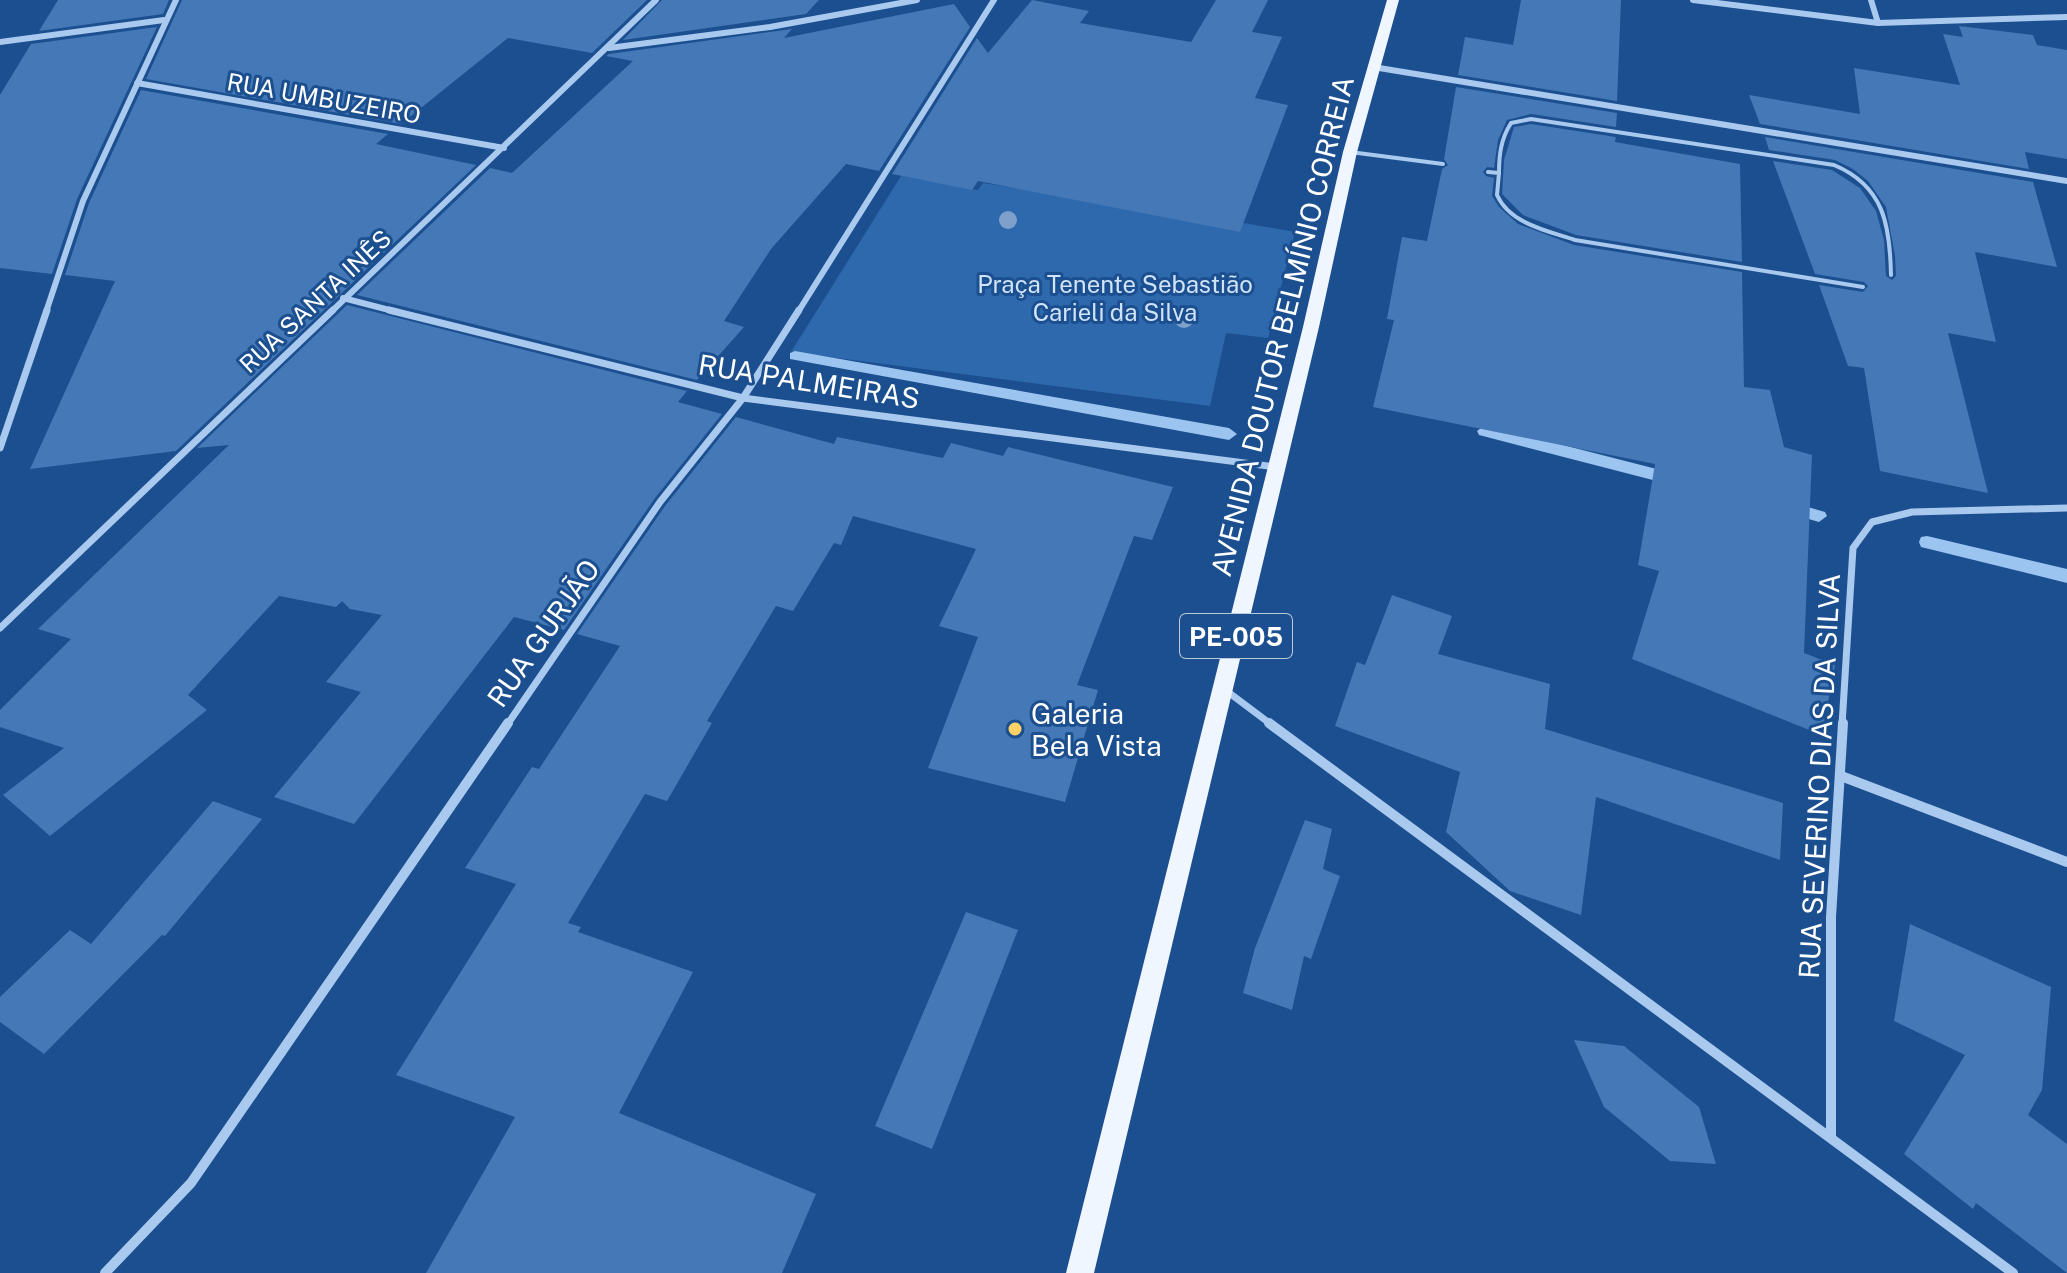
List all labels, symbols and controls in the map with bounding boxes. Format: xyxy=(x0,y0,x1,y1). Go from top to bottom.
street label: RUA UMBUZEIRO xyxy=(225,67,423,129)
street label: AVENIDA DOUTOR BELMÍNIO CORREIA xyxy=(1204,73,1360,579)
street label: RUA SANTA INÊS xyxy=(234,224,396,378)
park label: Praça Tenente Sebastião Carieli da Silva xyxy=(977,270,1253,326)
street label: RUA PALMEIRAS xyxy=(696,347,922,415)
street label: RUA GURJÃO xyxy=(480,553,606,713)
street label: RUA SEVERINO DIAS DA SILVA xyxy=(1792,573,1846,979)
road number: PE-005 xyxy=(1180,614,1292,658)
place label: Galeria Bela Vista xyxy=(1031,697,1162,762)
marker: Galeria Bela Vista xyxy=(1006,720,1024,738)

